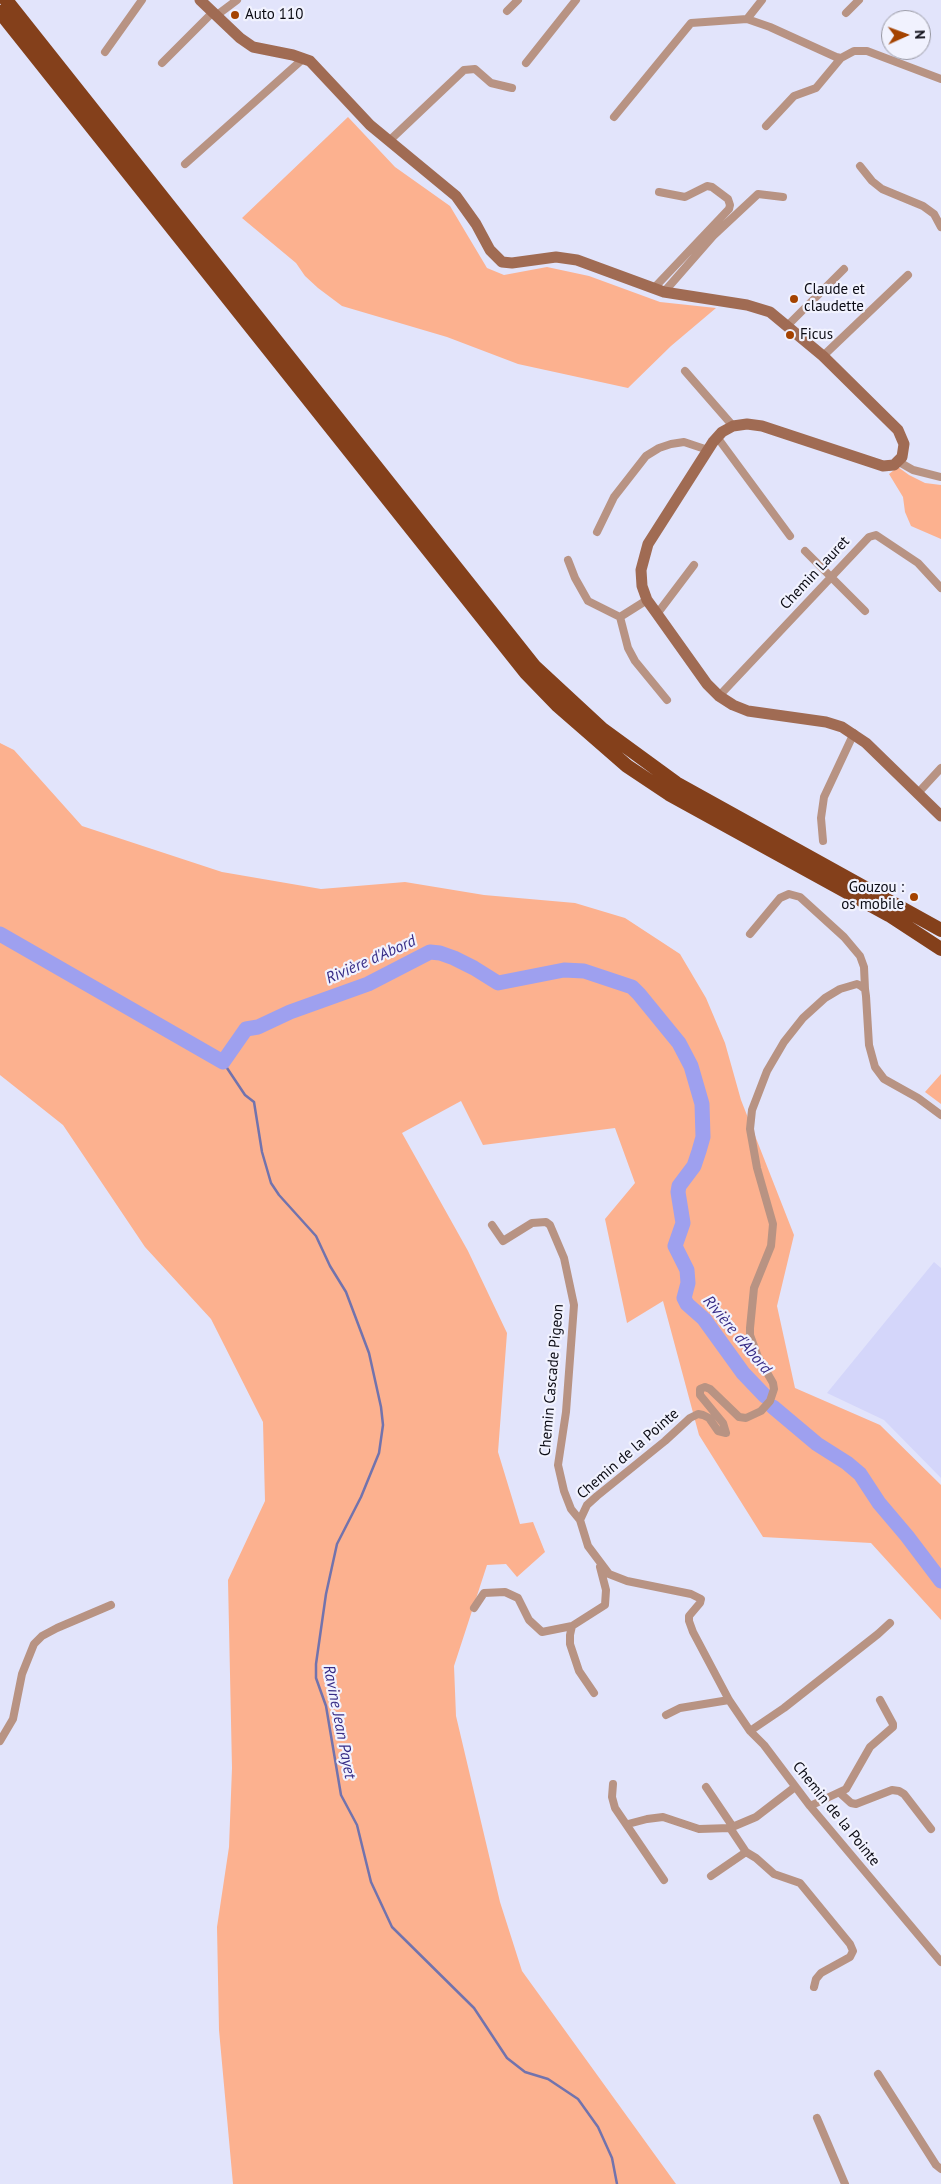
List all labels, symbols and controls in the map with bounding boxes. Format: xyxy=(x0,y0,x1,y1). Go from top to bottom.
place label: Auto 110 xyxy=(245,6,303,24)
marker: Auto 110 xyxy=(229,9,241,21)
north arrow xyxy=(881,10,931,60)
text: N xyxy=(911,30,929,39)
place label: Claude et claudette xyxy=(804,281,865,316)
marker: Claude et claudette xyxy=(788,293,800,305)
place label: Ficus xyxy=(800,326,833,344)
marker: Ficus xyxy=(784,329,796,341)
street label: Chemin Lauret xyxy=(777,533,853,613)
place label: Gouzou : os mobile xyxy=(841,879,904,914)
marker: Gouzou : os mobile xyxy=(908,891,920,903)
water label: Rivière d'Abord xyxy=(323,932,419,988)
water label: Rivière d'Abord xyxy=(699,1292,775,1378)
street label: Chemin Cascade Pigeon xyxy=(536,1303,568,1457)
street label: Chemin de la Pointe xyxy=(573,1405,683,1503)
water label: Ravine Jean Payet xyxy=(319,1664,359,1780)
street label: Chemin de la Pointe xyxy=(788,1758,884,1870)

